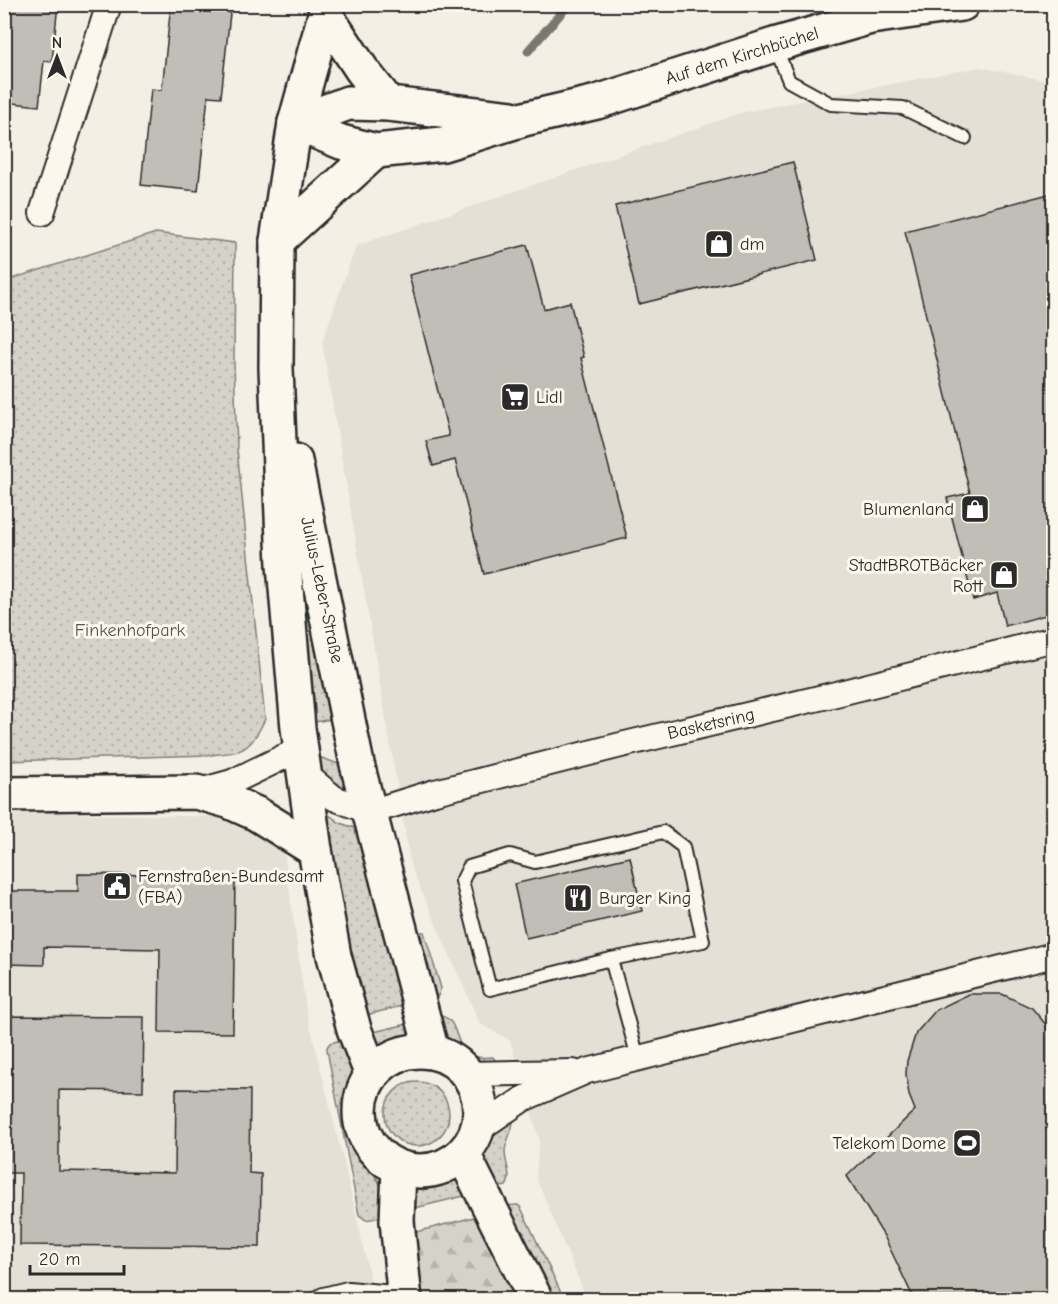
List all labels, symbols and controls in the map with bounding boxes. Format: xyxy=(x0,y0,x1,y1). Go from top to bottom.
street label: Auf dem Kirchbüchel xyxy=(663,23,821,89)
north arrow xyxy=(27,27,87,87)
text: N xyxy=(52,34,62,52)
shop icon: dm xyxy=(703,228,735,260)
place label: dm xyxy=(740,234,764,255)
supermarket icon: Lidl xyxy=(499,381,531,413)
place label: Lidl xyxy=(536,387,563,408)
shop icon: Blumenland xyxy=(959,493,991,525)
place label: Blumenland xyxy=(863,499,954,520)
street label: Julius-Leber-Straße xyxy=(296,515,348,665)
place label: StadtBROTBäcker Rott xyxy=(849,555,984,597)
shop icon: StadtBROTBäcker Rott xyxy=(988,559,1020,591)
park label: Finkenhofpark xyxy=(75,620,186,641)
street label: Basketsring xyxy=(665,704,757,744)
place label: Fernstraßen-Bundesamt (FBA) xyxy=(138,866,324,908)
public building icon: Fernstraßen-Bundesamt (FBA) xyxy=(101,870,133,902)
restaurant icon: Burger King xyxy=(562,882,594,914)
place label: Burger King xyxy=(599,888,691,909)
sports icon: Telekom Dome xyxy=(951,1127,983,1159)
place label: Telekom Dome xyxy=(833,1133,946,1154)
scale bar xyxy=(30,1238,124,1276)
text: 20 m xyxy=(39,1249,80,1270)

